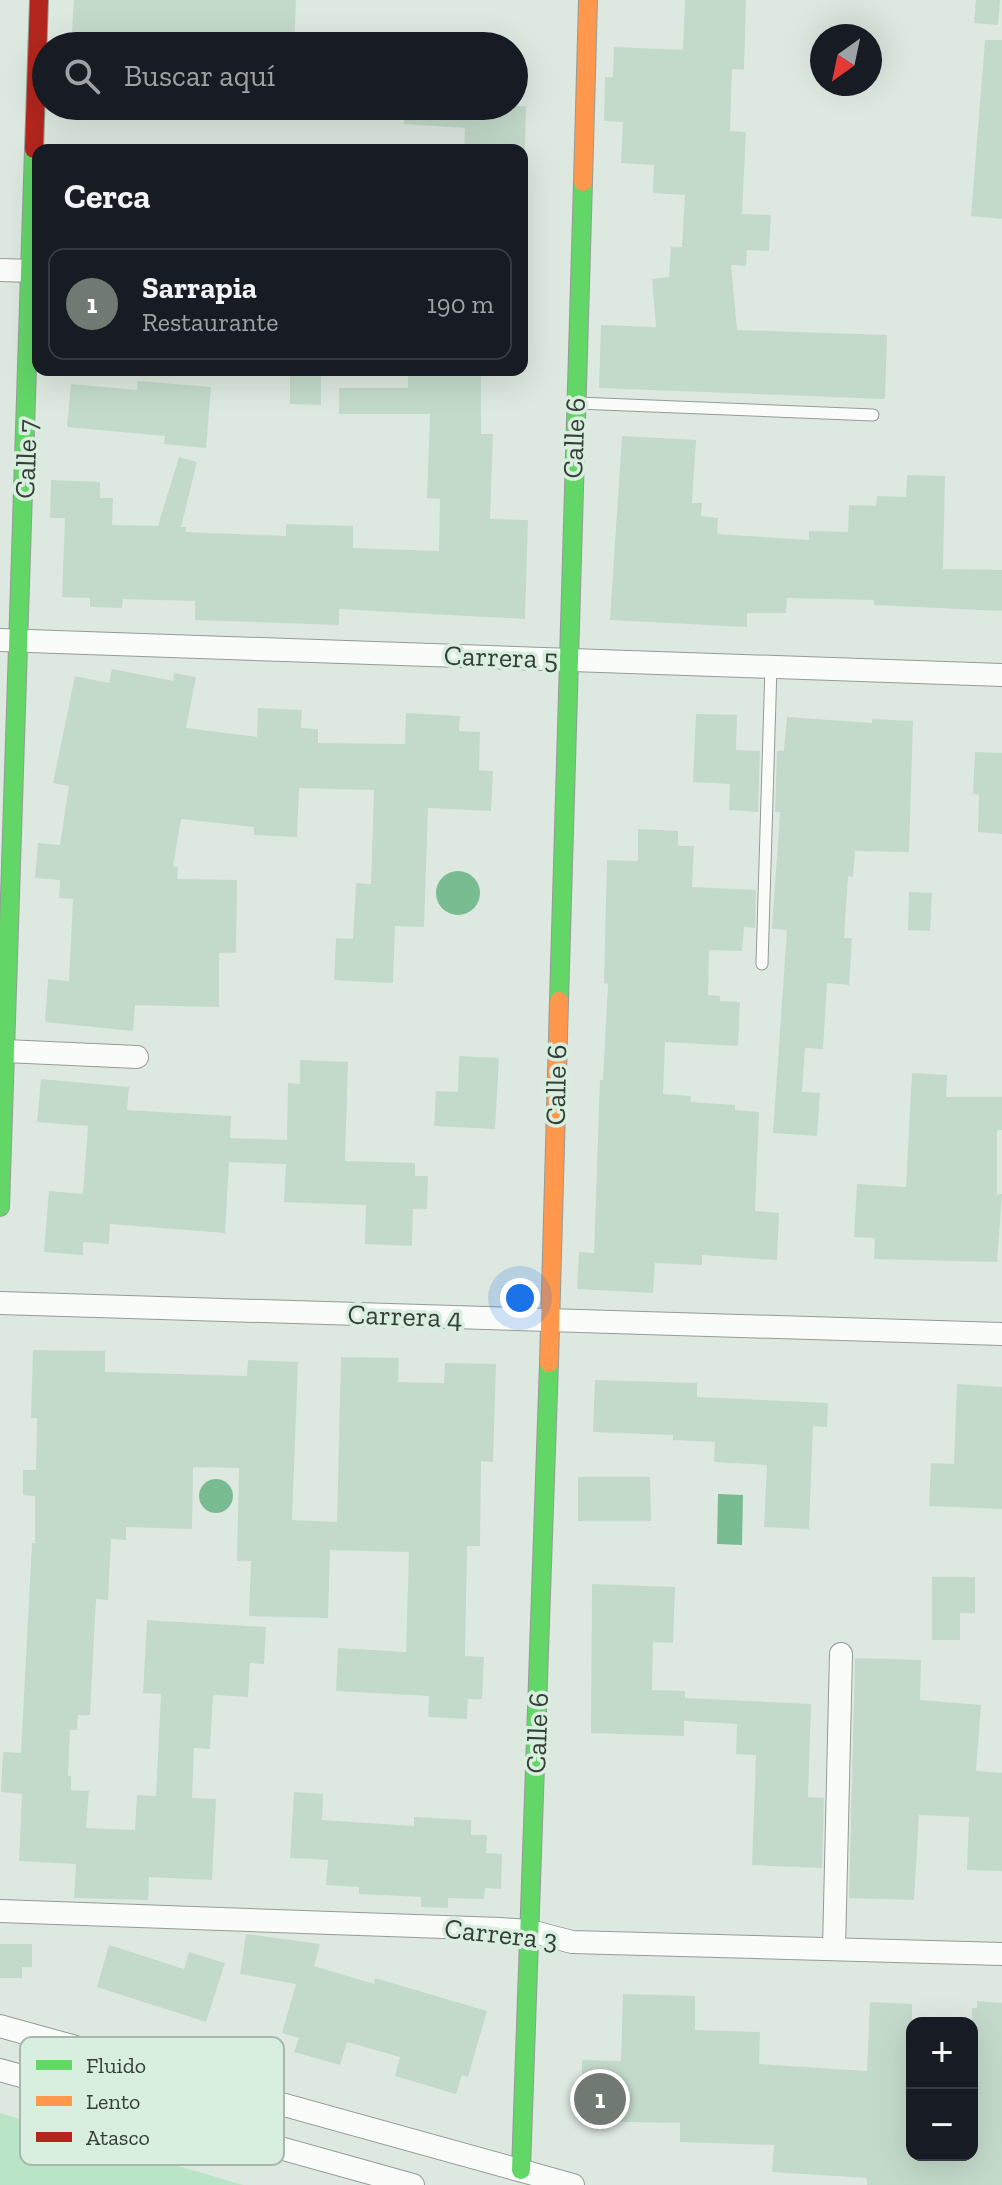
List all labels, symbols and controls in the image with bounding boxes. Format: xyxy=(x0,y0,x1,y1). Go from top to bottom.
north arrow xyxy=(810,24,882,96)
search box xyxy=(32,32,528,120)
icon: search xyxy=(60,54,104,98)
text: Buscar aquí xyxy=(124,58,275,94)
text: Cerca xyxy=(64,176,151,217)
text: Sarrapia xyxy=(142,270,257,306)
text: 1 xyxy=(87,288,97,320)
text: 190 m xyxy=(427,288,494,320)
text: Restaurante xyxy=(142,306,278,338)
street label: Calle 6 xyxy=(556,397,592,479)
street label: Calle 7 xyxy=(8,419,44,499)
street label: Carrera 5 xyxy=(443,639,559,675)
street label: Calle 6 xyxy=(539,1044,573,1126)
your location xyxy=(500,1278,540,1318)
street label: Carrera 4 xyxy=(347,1298,463,1334)
street label: Calle 6 xyxy=(519,1692,555,1774)
street label: Carrera 3 xyxy=(443,1912,559,1956)
map controls xyxy=(906,2017,978,2161)
button: + xyxy=(906,2017,978,2089)
legend xyxy=(20,2037,284,2165)
text: Fluido xyxy=(86,2052,146,2079)
pin: 1 xyxy=(574,2069,626,2129)
text: Lento xyxy=(86,2088,140,2115)
button: − xyxy=(906,2089,978,2161)
text: Atasco xyxy=(86,2124,150,2151)

